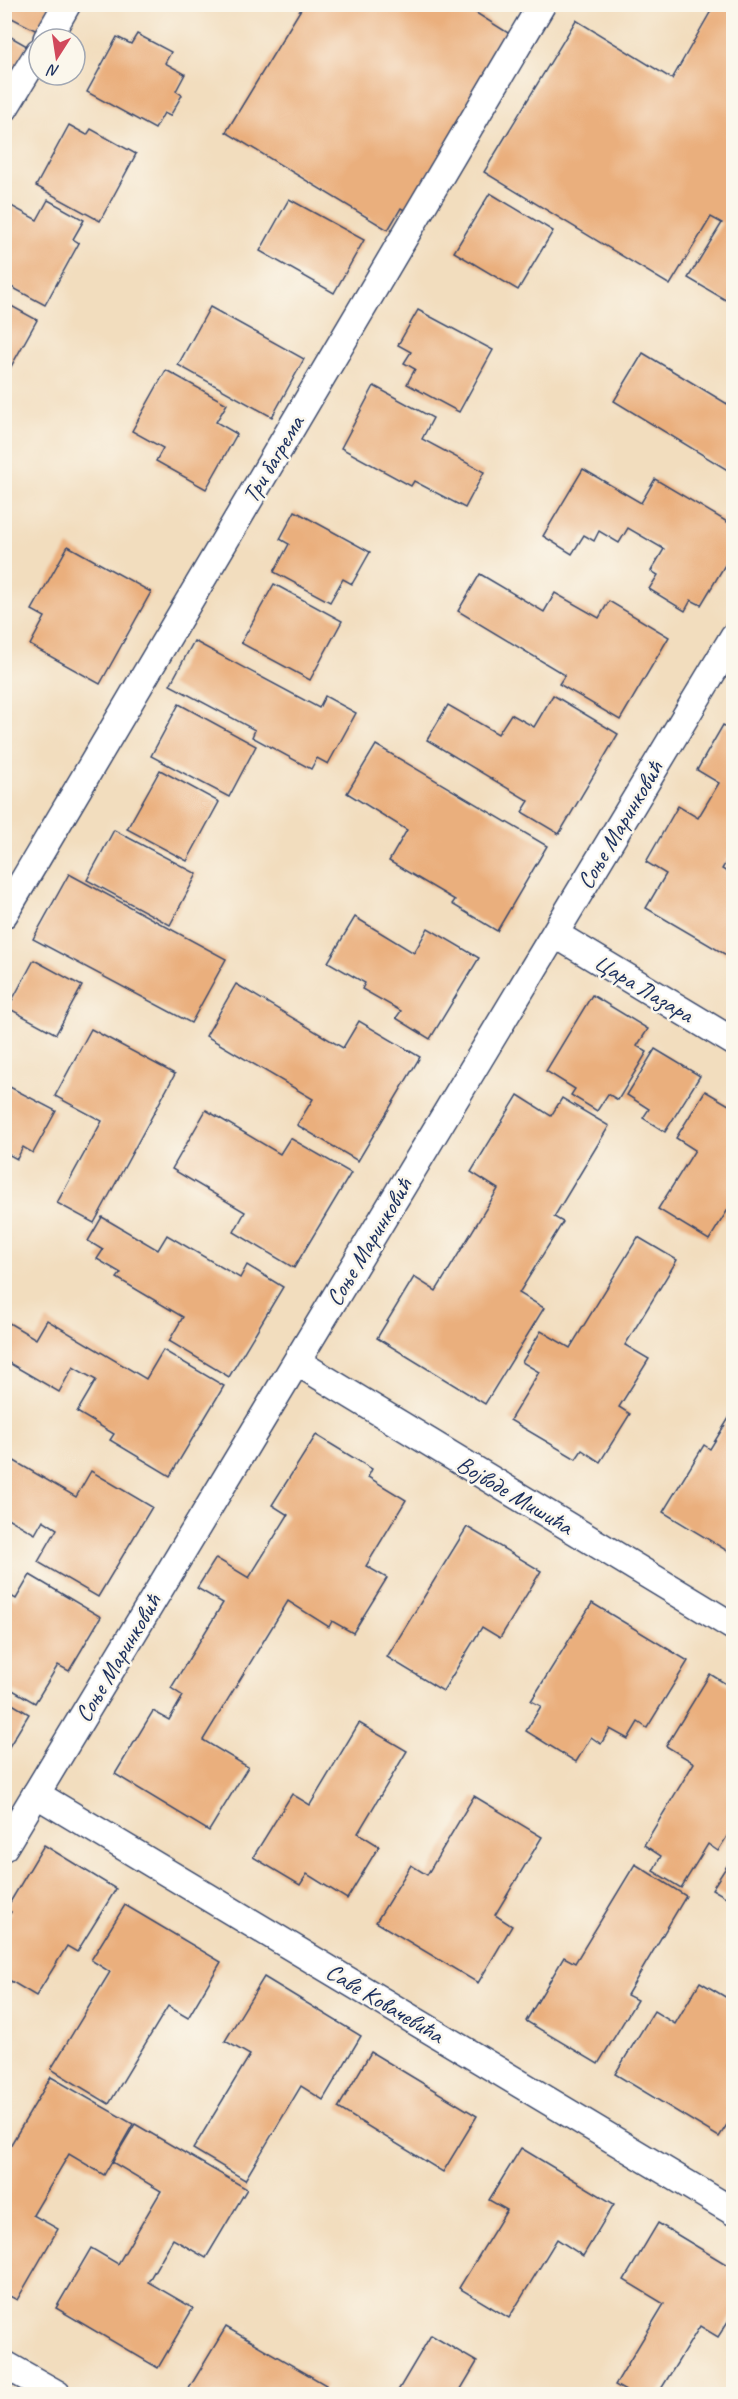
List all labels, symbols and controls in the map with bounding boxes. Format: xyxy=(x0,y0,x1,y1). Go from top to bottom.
north arrow xyxy=(27,27,87,87)
text: N xyxy=(44,59,61,82)
street label: Три багрема xyxy=(235,409,311,508)
street label: Соње Маринковић xyxy=(570,754,671,894)
street label: Цара Лазара xyxy=(589,947,700,1030)
street label: Соње Маринковић xyxy=(319,1171,420,1311)
street label: Војводе Мишића xyxy=(451,1449,580,1542)
street label: Соње Маринковић xyxy=(68,1587,169,1727)
street label: Саве Ковачевића xyxy=(321,1956,451,2051)

